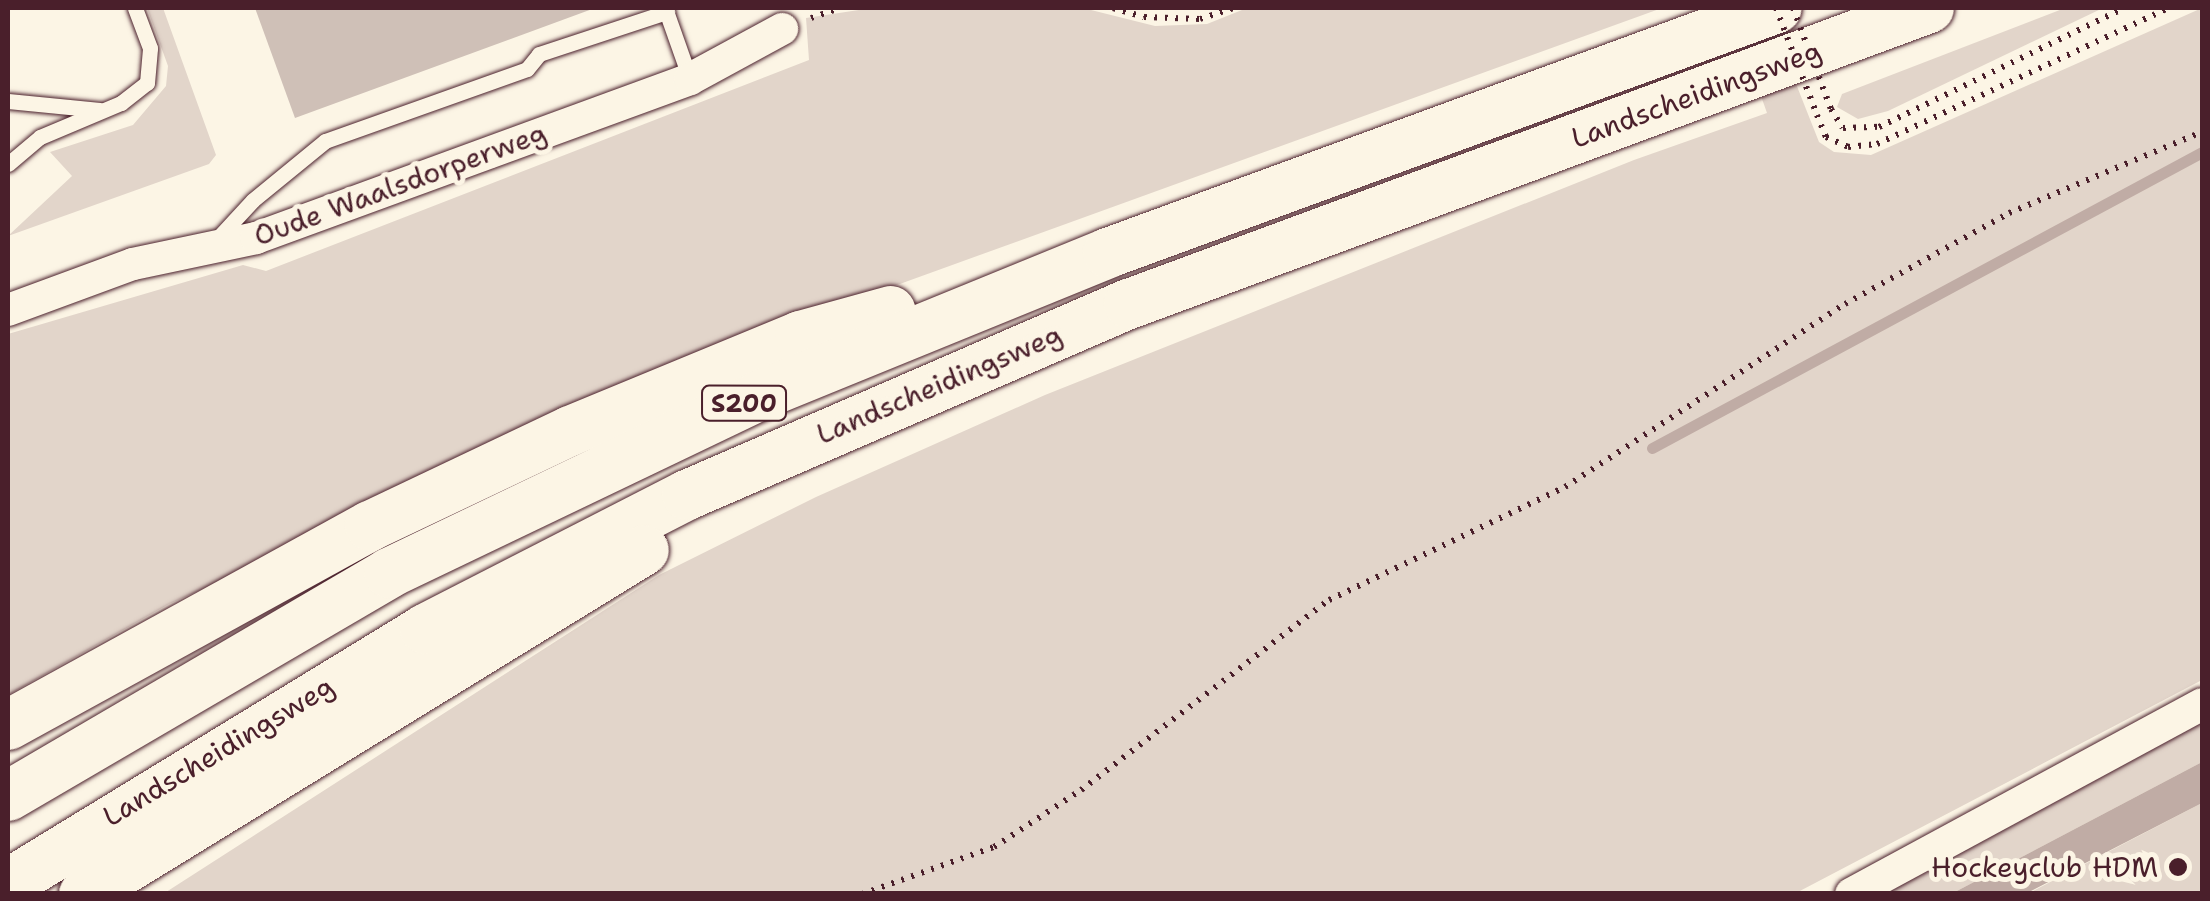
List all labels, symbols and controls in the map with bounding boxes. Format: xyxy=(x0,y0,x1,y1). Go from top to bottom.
street label: Landscheidingsweg xyxy=(1567,33,1825,155)
street label: Oude Waalsdorperweg xyxy=(249,115,551,253)
street label: Landscheidingsweg xyxy=(811,317,1067,451)
road number: S200 xyxy=(699,383,789,423)
street label: Landscheidingsweg xyxy=(97,669,339,833)
place label: Hockeyclub HDM xyxy=(1931,850,2158,884)
marker: Hockeyclub HDM xyxy=(2167,856,2189,878)

